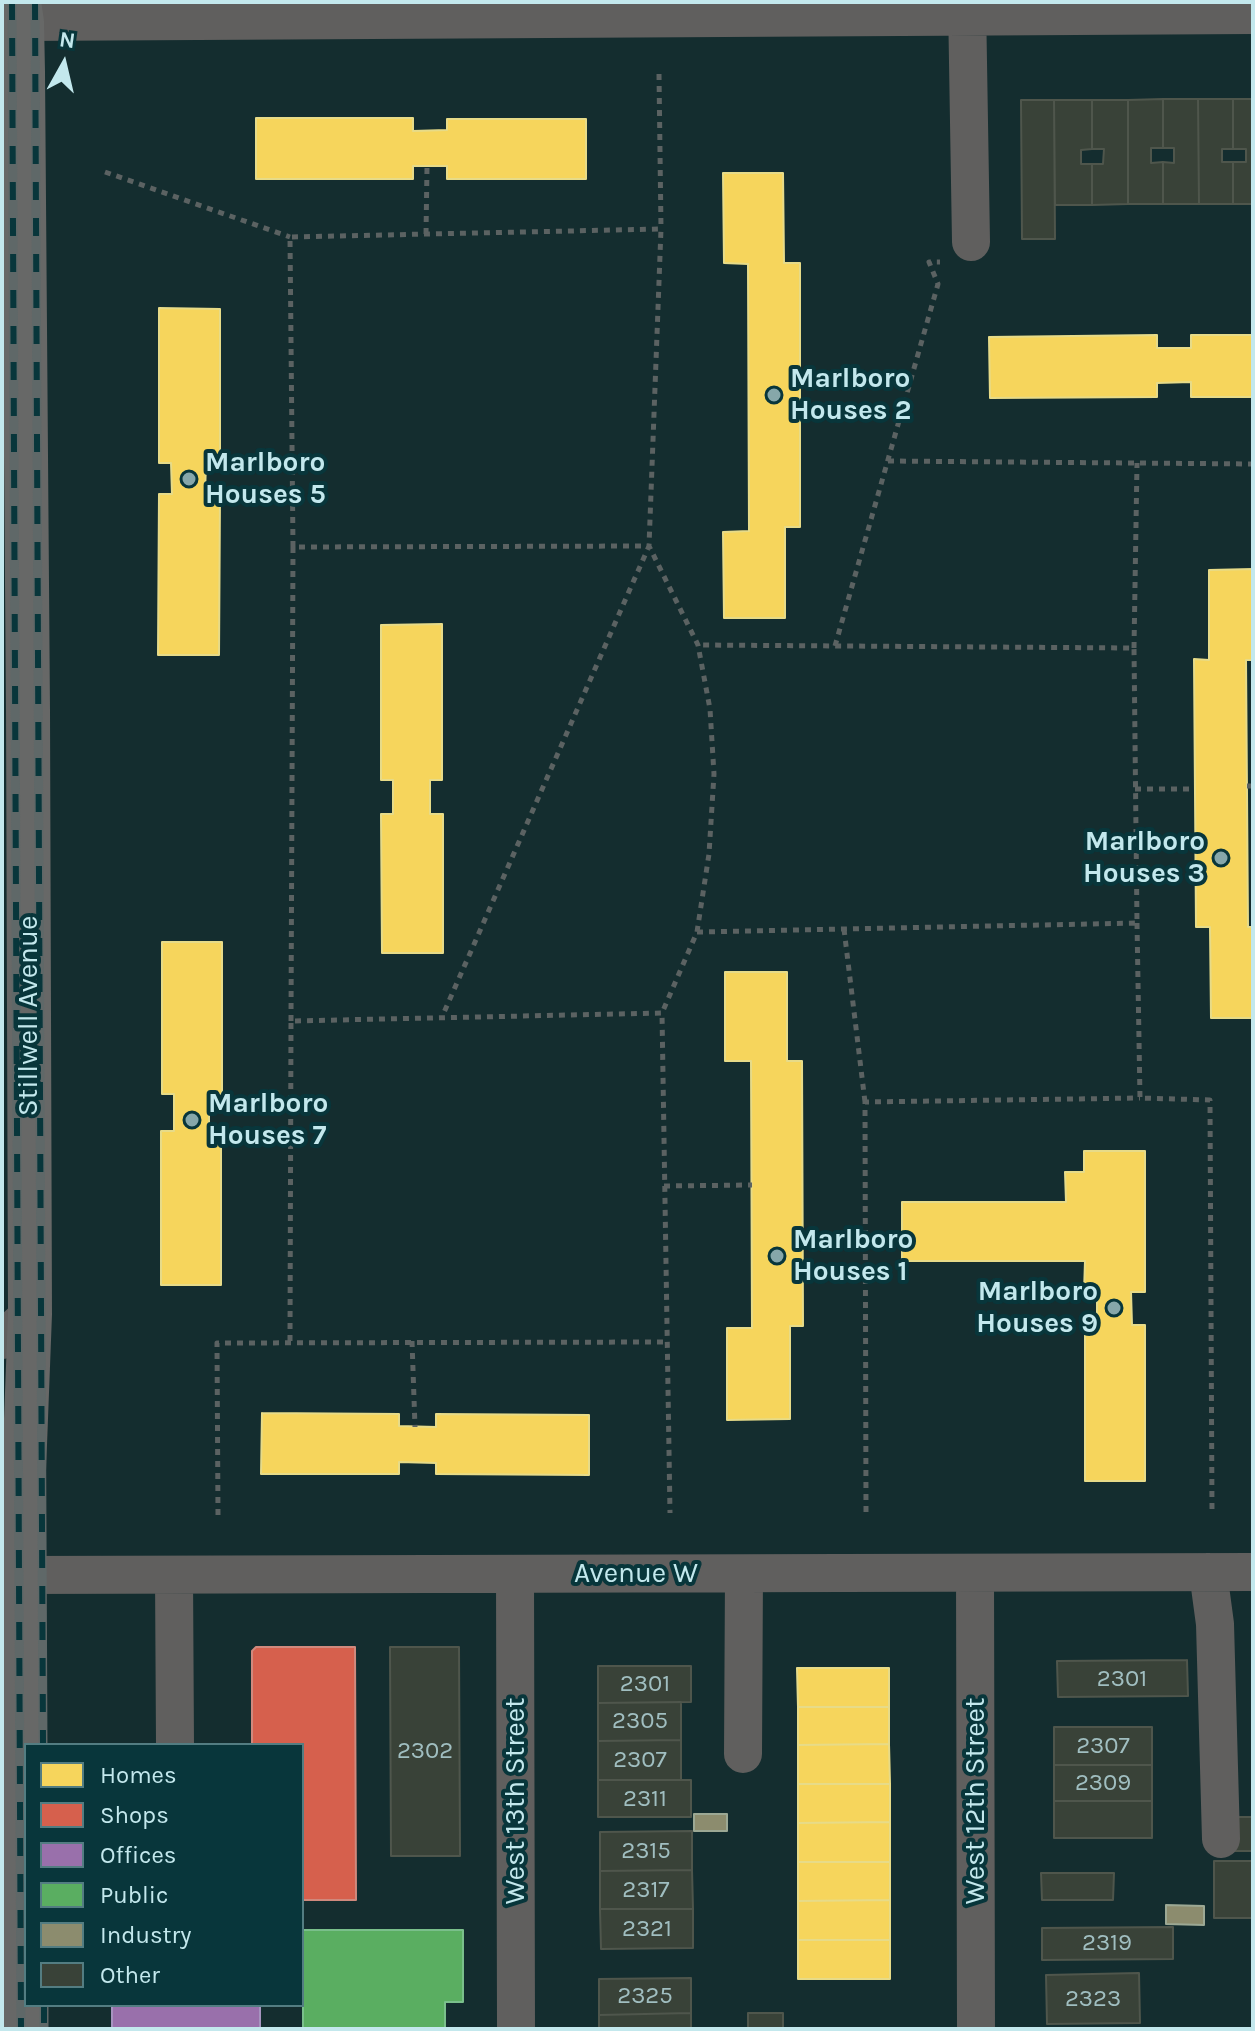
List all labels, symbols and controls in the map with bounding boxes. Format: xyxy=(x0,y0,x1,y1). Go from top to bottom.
north arrow xyxy=(24,24,104,104)
text: N xyxy=(58,26,77,54)
place label: Marlboro Houses 2 xyxy=(790,362,912,428)
marker: Marlboro Houses 2 xyxy=(765,386,783,404)
place label: Marlboro Houses 5 xyxy=(205,446,326,512)
marker: Marlboro Houses 5 xyxy=(180,470,198,488)
place label: Marlboro Houses 3 xyxy=(1083,825,1205,891)
marker: Marlboro Houses 3 xyxy=(1212,849,1230,867)
street label: Stillwell Avenue xyxy=(12,916,46,1116)
place label: Marlboro Houses 7 xyxy=(208,1087,328,1153)
marker: Marlboro Houses 7 xyxy=(183,1111,201,1129)
place label: Marlboro Houses 1 xyxy=(793,1223,913,1289)
marker: Marlboro Houses 1 xyxy=(768,1247,786,1265)
place label: Marlboro Houses 9 xyxy=(976,1275,1098,1341)
marker: Marlboro Houses 9 xyxy=(1105,1299,1123,1317)
street label: Avenue W xyxy=(574,1557,698,1591)
house number: 2301 xyxy=(1097,1665,1147,1693)
house number: 2301 xyxy=(620,1670,670,1698)
street label: West 13th Street xyxy=(499,1697,533,1905)
street label: West 12th Street xyxy=(959,1698,993,1904)
house number: 2305 xyxy=(612,1707,668,1735)
house number: 2307 xyxy=(1076,1732,1130,1760)
house number: 2302 xyxy=(397,1737,453,1765)
legend xyxy=(24,1743,304,2007)
house number: 2307 xyxy=(613,1746,667,1774)
text: Homes xyxy=(100,1761,177,1789)
house number: 2309 xyxy=(1075,1769,1131,1797)
house number: 2311 xyxy=(623,1785,667,1813)
text: Shops xyxy=(100,1801,169,1829)
house number: 2315 xyxy=(621,1837,671,1865)
text: Offices xyxy=(100,1841,176,1869)
house number: 2317 xyxy=(622,1876,670,1904)
text: Public xyxy=(100,1881,168,1909)
house number: 2321 xyxy=(622,1915,672,1943)
text: Industry xyxy=(100,1921,191,1949)
house number: 2319 xyxy=(1082,1929,1132,1957)
text: Other xyxy=(100,1961,160,1989)
house number: 2325 xyxy=(617,1982,673,2010)
house number: 2323 xyxy=(1065,1985,1121,2013)

